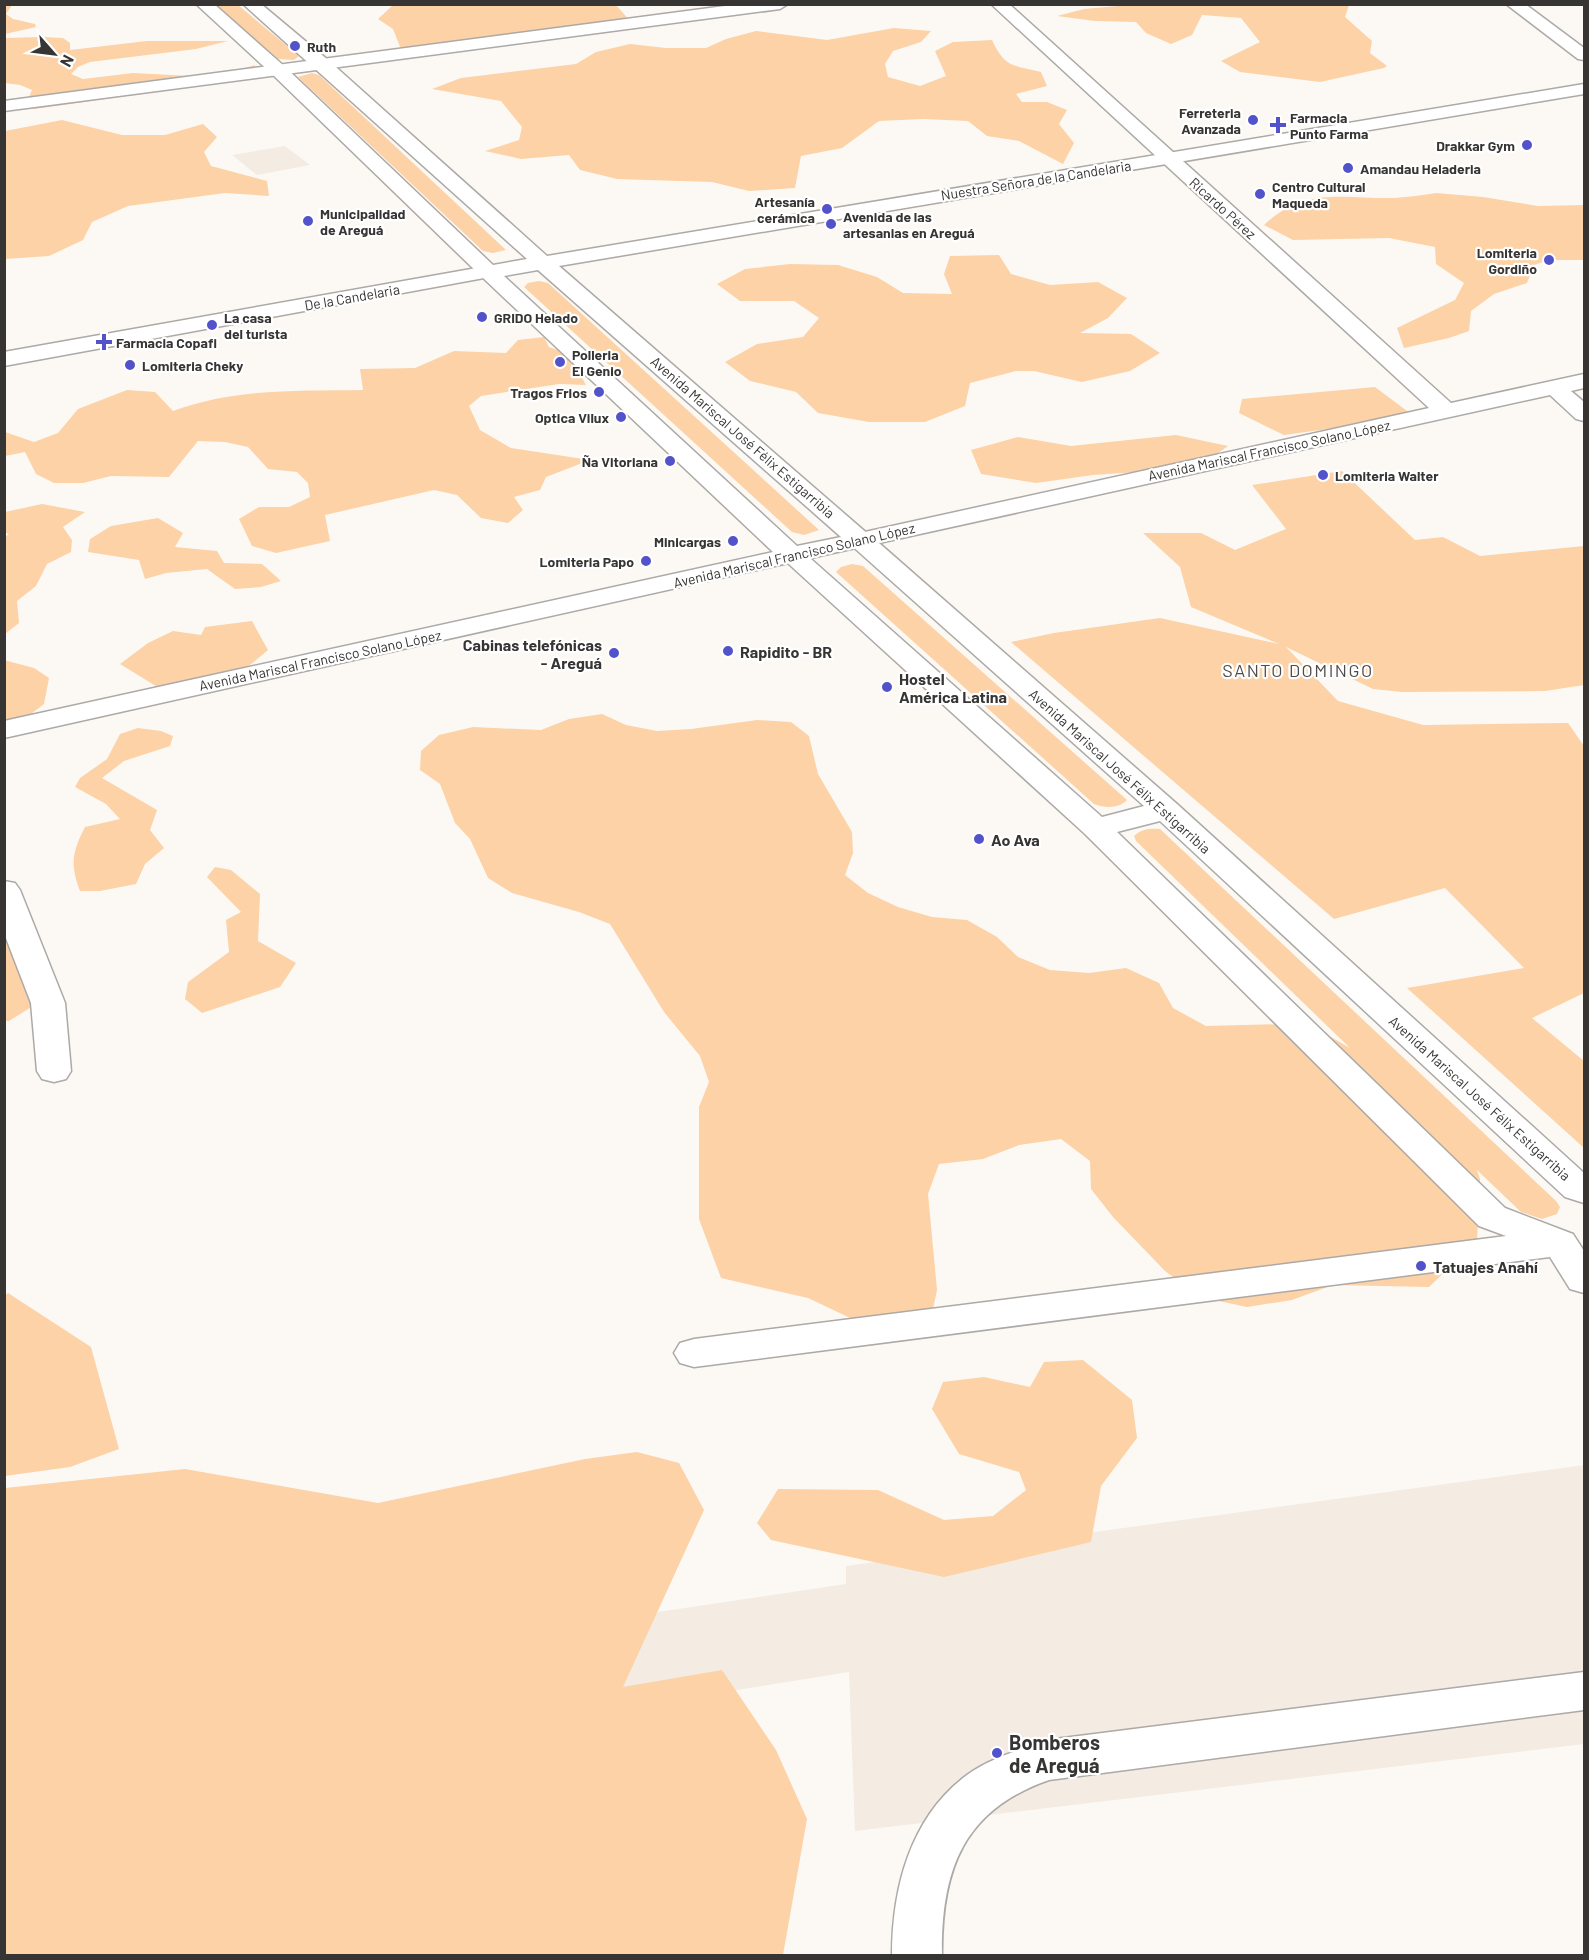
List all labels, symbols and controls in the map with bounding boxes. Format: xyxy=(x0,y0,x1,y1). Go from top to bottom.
north arrow xyxy=(24,24,84,84)
place label: Ruth xyxy=(307,38,336,55)
marker: Ruth xyxy=(288,39,302,53)
text: N xyxy=(57,52,79,70)
place label: Ferreteria Avanzada xyxy=(1179,104,1241,137)
place label: Farmacia Punto Farma xyxy=(1290,109,1368,142)
marker: Ferreteria Avanzada xyxy=(1246,113,1260,127)
marker: Farmacia Punto Farma xyxy=(1271,118,1285,132)
place label: Drakkar Gym xyxy=(1436,137,1515,154)
marker: Drakkar Gym xyxy=(1520,138,1534,152)
street label: Nuestra Señora de la Candelaria xyxy=(940,157,1132,203)
place label: Amandau Heladeria xyxy=(1360,160,1481,177)
marker: Amandau Heladeria xyxy=(1341,161,1355,175)
street label: Ricardo Pérez xyxy=(1186,174,1260,242)
place label: Centro Cultural Maqueda xyxy=(1272,178,1366,211)
marker: Centro Cultural Maqueda xyxy=(1253,187,1267,201)
place label: Artesanía cerámica xyxy=(755,193,815,226)
marker: Artesanía cerámica xyxy=(820,202,834,216)
place label: Municipalidad de Areguá xyxy=(320,205,406,238)
place label: Avenida de las artesanias en Areguá xyxy=(843,208,975,241)
marker: Municipalidad de Areguá xyxy=(301,214,315,228)
marker: Avenida de las artesanias en Areguá xyxy=(824,217,838,231)
place label: Lomiteria Gordiño xyxy=(1477,244,1537,277)
marker: Lomiteria Gordiño xyxy=(1542,253,1556,267)
street label: De la Candelaria xyxy=(303,280,401,314)
place label: La casa del turista xyxy=(224,309,287,342)
place label: GRIDO Helado xyxy=(494,309,578,326)
marker: GRIDO Helado xyxy=(475,310,489,324)
marker: La casa del turista xyxy=(205,318,219,332)
place label: Farmacia Copafi xyxy=(116,334,217,351)
marker: Farmacia Copafi xyxy=(97,335,111,349)
place label: Polleria El Genio xyxy=(572,346,622,379)
street label: Avenida Mariscal José Félix Estigarribia xyxy=(648,352,838,522)
marker: Polleria El Genio xyxy=(553,355,567,369)
place label: Lomiteria Cheky xyxy=(142,357,243,374)
marker: Lomiteria Cheky xyxy=(123,358,137,372)
place label: Tragos Frios xyxy=(510,384,587,401)
marker: Tragos Frios xyxy=(592,385,606,399)
place label: Optica Vilux xyxy=(535,409,609,426)
marker: Optica Vilux xyxy=(614,410,628,424)
street label: Avenida Mariscal Francisco Solano López xyxy=(1146,416,1392,484)
place label: Ña Vitoriana xyxy=(582,453,658,470)
marker: Ña Vitoriana xyxy=(663,454,677,468)
place label: Lomiteria Walter xyxy=(1335,467,1439,484)
marker: Lomiteria Walter xyxy=(1316,468,1330,482)
street label: Avenida Mariscal Francisco Solano López xyxy=(672,519,916,591)
place label: Minicargas xyxy=(654,533,721,550)
marker: Minicargas xyxy=(726,534,740,548)
place label: Lomiteria Papo xyxy=(540,553,634,570)
marker: Lomiteria Papo xyxy=(639,554,653,568)
street label: Avenida Mariscal Francisco Solano López xyxy=(197,626,443,694)
place label: Cabinas telefónicas - Areguá xyxy=(463,635,602,672)
place label: Rapidito - BR xyxy=(740,642,832,661)
marker: Rapidito - BR xyxy=(721,644,735,658)
marker: Cabinas telefónicas - Areguá xyxy=(607,646,621,660)
district label: SANTO DOMINGO xyxy=(1222,659,1374,681)
place label: Hostel América Latina xyxy=(899,669,1007,706)
marker: Hostel América Latina xyxy=(880,680,894,694)
street label: Avenida Mariscal José Félix Estigarribia xyxy=(1026,685,1214,857)
place label: Ao Ava xyxy=(991,830,1040,849)
marker: Ao Ava xyxy=(972,832,986,846)
street label: Avenida Mariscal José Félix Estigarribia xyxy=(1386,1012,1574,1184)
place label: Tatuajes Anahí xyxy=(1433,1257,1538,1276)
marker: Tatuajes Anahí xyxy=(1414,1259,1428,1273)
place label: Bomberos de Areguá xyxy=(1009,1730,1100,1777)
marker: Bomberos de Areguá xyxy=(990,1746,1004,1760)

